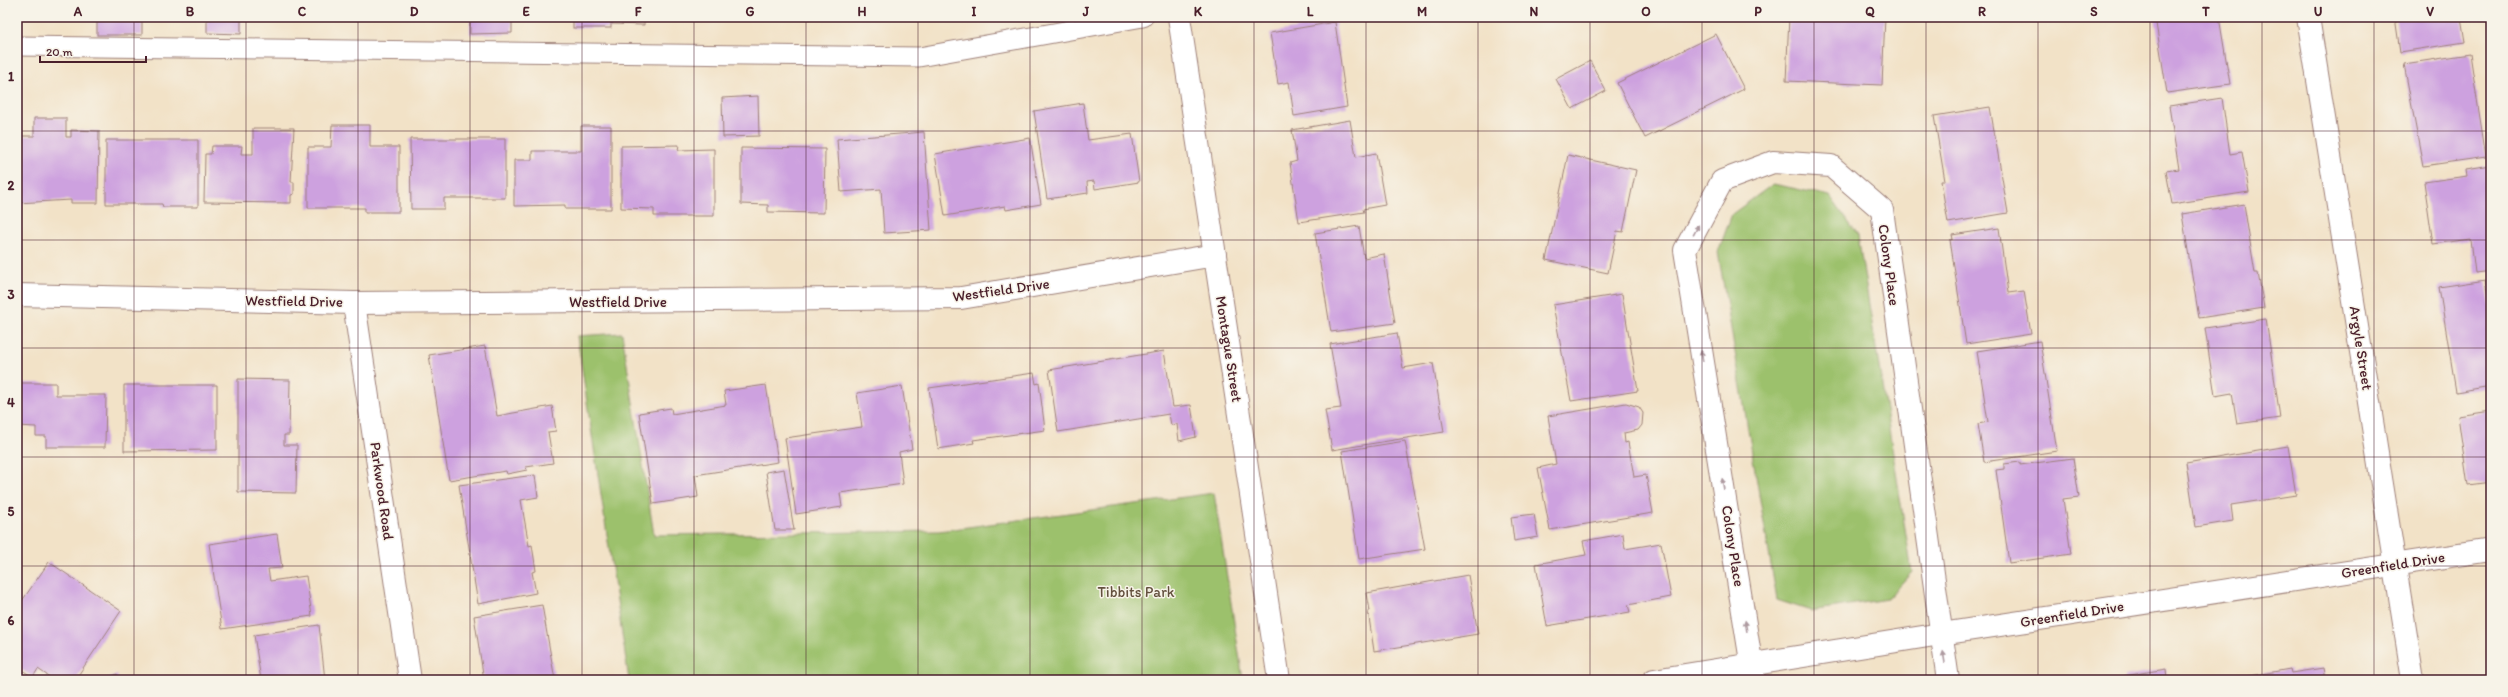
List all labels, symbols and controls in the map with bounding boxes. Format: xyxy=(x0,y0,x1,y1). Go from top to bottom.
text: A xyxy=(73,4,83,19)
text: B xyxy=(186,4,195,19)
text: C xyxy=(298,4,307,19)
text: D xyxy=(410,4,419,19)
text: E xyxy=(522,4,530,19)
text: F xyxy=(635,4,642,19)
text: G xyxy=(746,4,755,19)
text: H xyxy=(858,4,867,19)
text: I xyxy=(972,4,977,19)
text: J xyxy=(1082,4,1090,19)
text: K xyxy=(1194,4,1203,19)
text: L xyxy=(1307,4,1314,19)
text: M xyxy=(1417,4,1427,19)
text: N xyxy=(1530,4,1539,19)
text: O xyxy=(1641,4,1651,19)
text: P xyxy=(1754,4,1762,19)
text: Q xyxy=(1865,4,1875,19)
text: R xyxy=(1978,4,1986,19)
text: S xyxy=(2090,4,2098,19)
text: T xyxy=(2201,4,2210,19)
text: U xyxy=(2314,4,2323,19)
text: V xyxy=(2426,4,2434,19)
scale bar xyxy=(40,38,146,64)
text: 20 m xyxy=(46,45,73,59)
text: 1 xyxy=(8,69,14,84)
text: 2 xyxy=(8,178,15,193)
street label: Colony Place xyxy=(1874,223,1904,307)
one-way arrow xyxy=(1693,224,1699,235)
street label: Westfield Drive xyxy=(951,274,1051,306)
text: 3 xyxy=(7,287,15,302)
street label: Westfield Drive xyxy=(245,291,343,311)
street label: Westfield Drive xyxy=(569,293,667,311)
street label: Montague Street xyxy=(1212,295,1246,404)
street label: Argyle Street xyxy=(2345,305,2377,392)
one-way arrow xyxy=(1699,349,1705,362)
text: 4 xyxy=(7,395,15,410)
street label: Parkwood Road xyxy=(366,441,398,541)
one-way arrow xyxy=(1720,478,1726,490)
text: 5 xyxy=(8,504,15,519)
street label: Colony Place xyxy=(1718,504,1748,588)
street label: Greenfield Drive xyxy=(2340,548,2446,582)
park label: Tibbits Park xyxy=(1097,583,1175,601)
street label: Greenfield Drive xyxy=(2019,597,2125,631)
text: 6 xyxy=(8,613,15,628)
one-way arrow xyxy=(1743,620,1749,632)
one-way arrow xyxy=(1941,651,1947,663)

